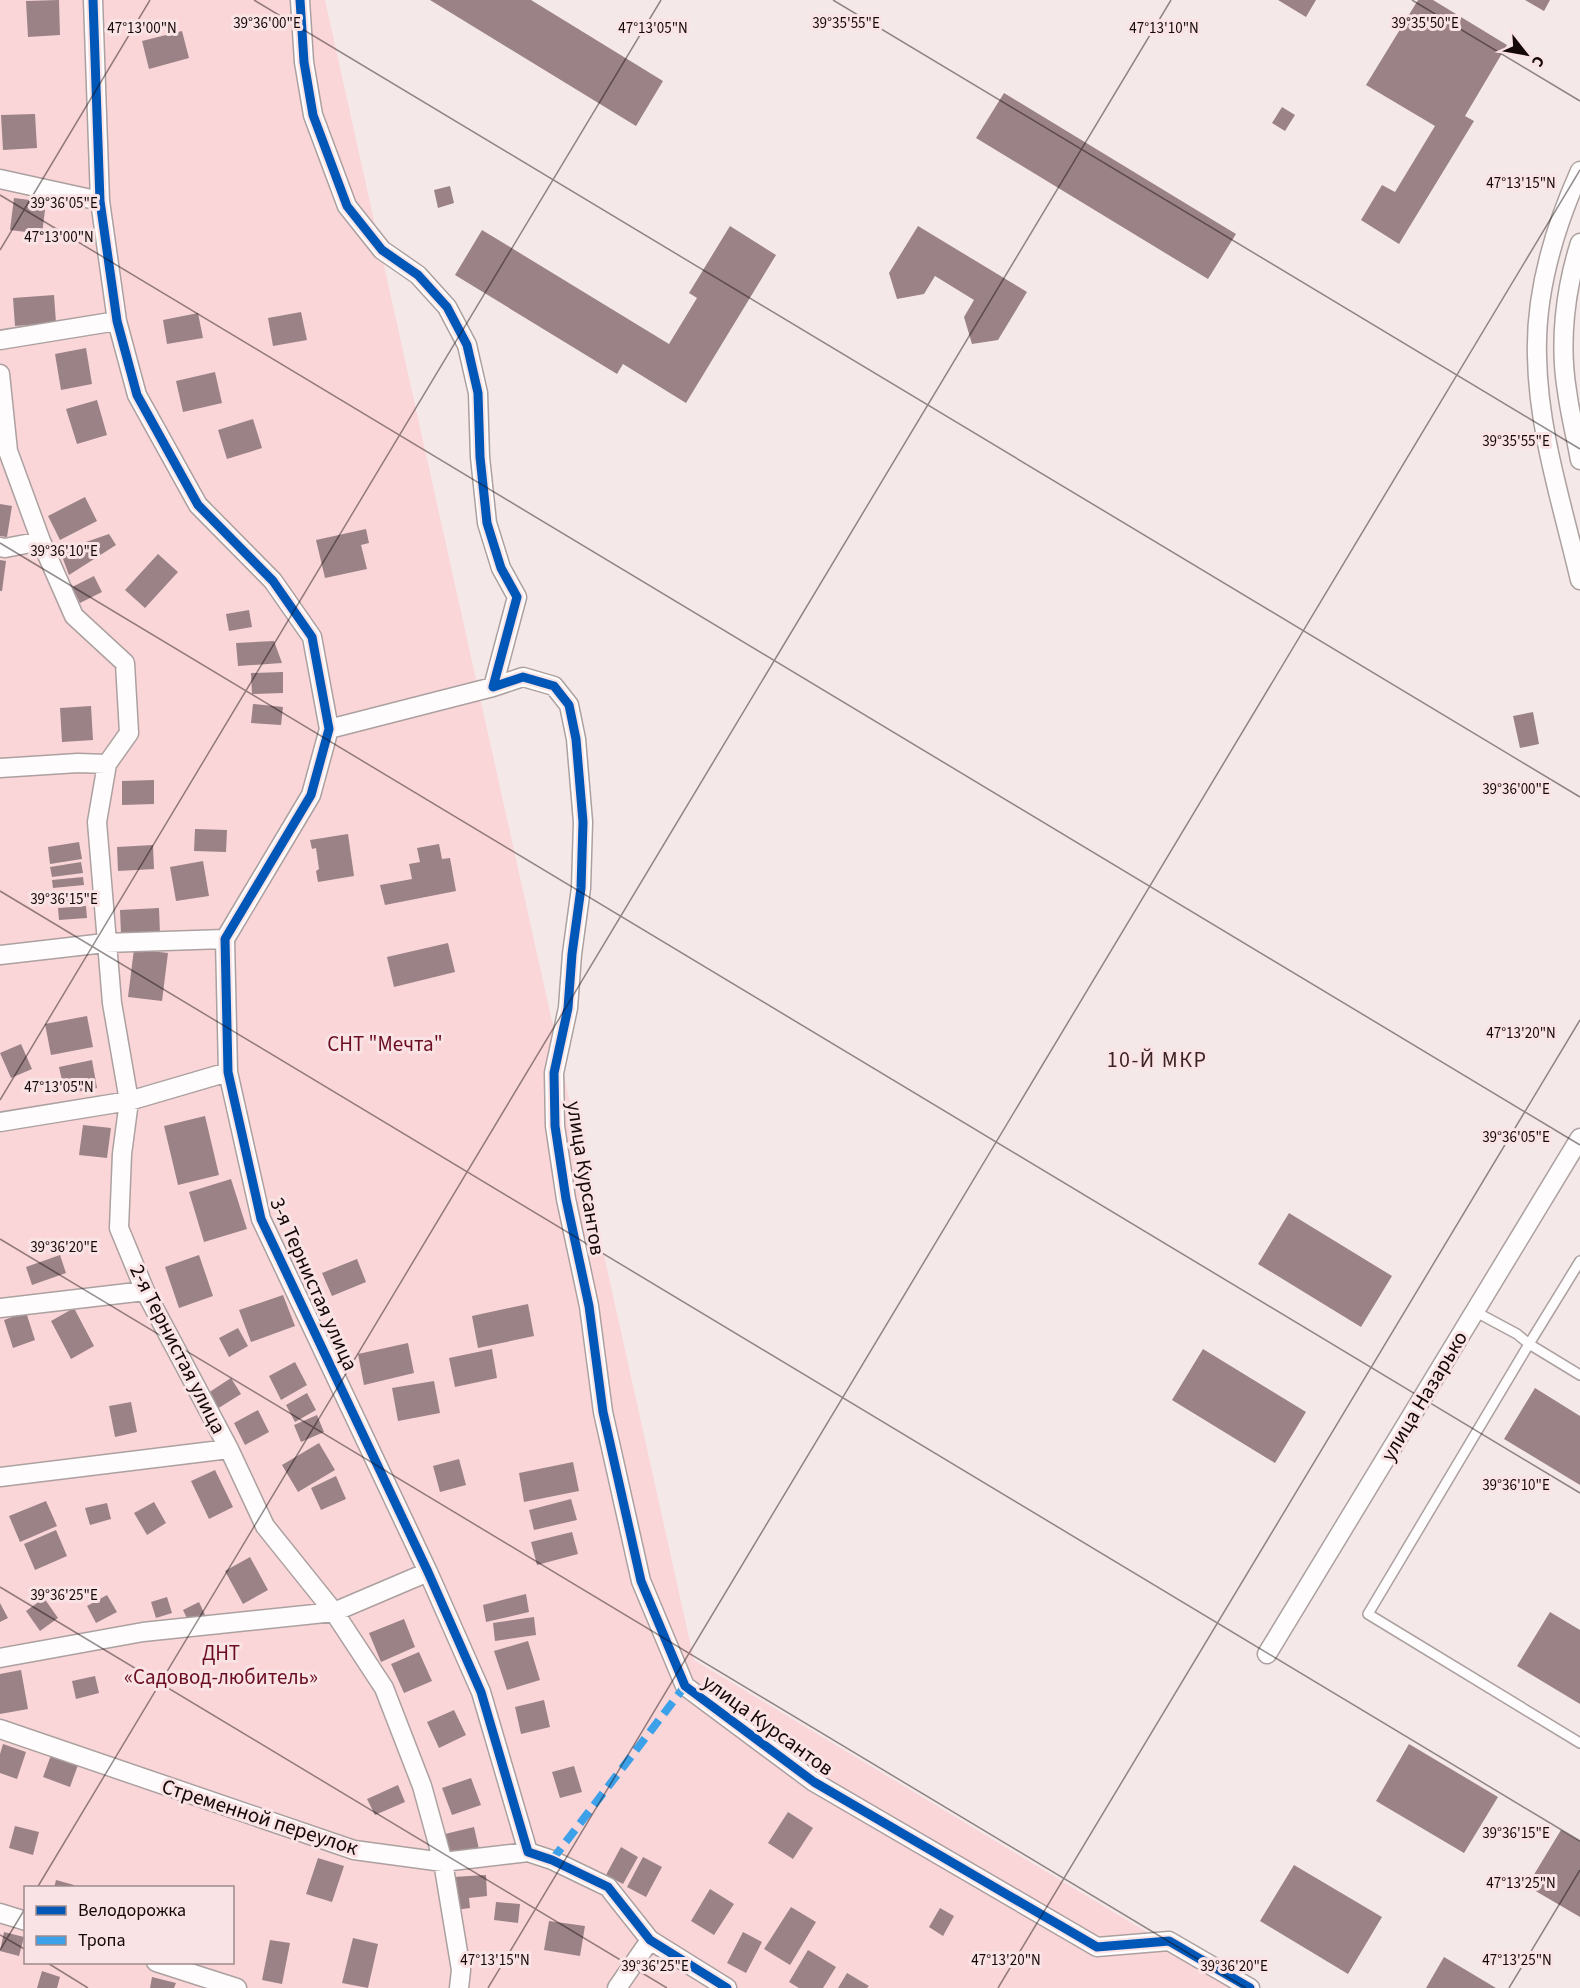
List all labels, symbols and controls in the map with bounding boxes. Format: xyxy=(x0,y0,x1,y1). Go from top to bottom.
text: 39°36'00"E xyxy=(233,13,301,34)
text: 39°35'55"E xyxy=(812,13,880,34)
text: 39°35'50"E xyxy=(1391,13,1459,34)
text: 47°13'00"N xyxy=(107,18,177,39)
text: 47°13'05"N xyxy=(618,18,688,39)
text: 47°13'10"N xyxy=(1129,18,1199,39)
north arrow xyxy=(1496,24,1556,84)
text: С xyxy=(1526,52,1550,71)
text: 47°13'15"N xyxy=(1486,173,1556,194)
text: 39°36'05"E xyxy=(30,193,98,214)
text: 47°13'00"N xyxy=(24,227,94,248)
text: 39°35'55"E xyxy=(1482,431,1550,452)
text: 39°36'10"E xyxy=(30,541,98,562)
text: 39°36'00"E xyxy=(1482,779,1550,800)
text: 39°36'15"E xyxy=(30,889,98,910)
text: 47°13'20"N xyxy=(1486,1023,1556,1044)
park label: СНТ "Мечта" xyxy=(327,1029,443,1059)
district label: 10-Й МКР xyxy=(1107,1044,1207,1076)
text: 47°13'05"N xyxy=(24,1077,94,1098)
street label: улица Курсантов xyxy=(559,1099,613,1257)
text: 39°36'05"E xyxy=(1482,1127,1550,1148)
street label: 3-я Тернистая улица xyxy=(262,1193,366,1375)
text: 39°36'20"E xyxy=(30,1237,98,1258)
street label: 2-я Тернистая улица xyxy=(122,1259,234,1439)
street label: улица Назарько xyxy=(1373,1325,1475,1467)
text: 39°36'10"E xyxy=(1482,1475,1550,1496)
text: 39°36'25"E xyxy=(30,1585,98,1606)
park label: ДНТ «Садовод-любитель» xyxy=(124,1638,318,1692)
street label: улица Курсантов xyxy=(696,1667,840,1783)
street label: Стременной переулок xyxy=(158,1771,363,1863)
text: 39°36'15"E xyxy=(1482,1823,1550,1844)
text: 47°13'25"N xyxy=(1486,1873,1556,1894)
legend xyxy=(24,1886,234,1964)
text: Велодорожка xyxy=(78,1898,186,1923)
text: Тропа xyxy=(78,1928,126,1953)
text: 47°13'15"N xyxy=(460,1950,530,1971)
text: 47°13'20"N xyxy=(971,1950,1041,1971)
text: 47°13'25"N xyxy=(1482,1950,1552,1971)
text: 39°36'25"E xyxy=(621,1956,689,1977)
text: 39°36'20"E xyxy=(1200,1956,1268,1977)

